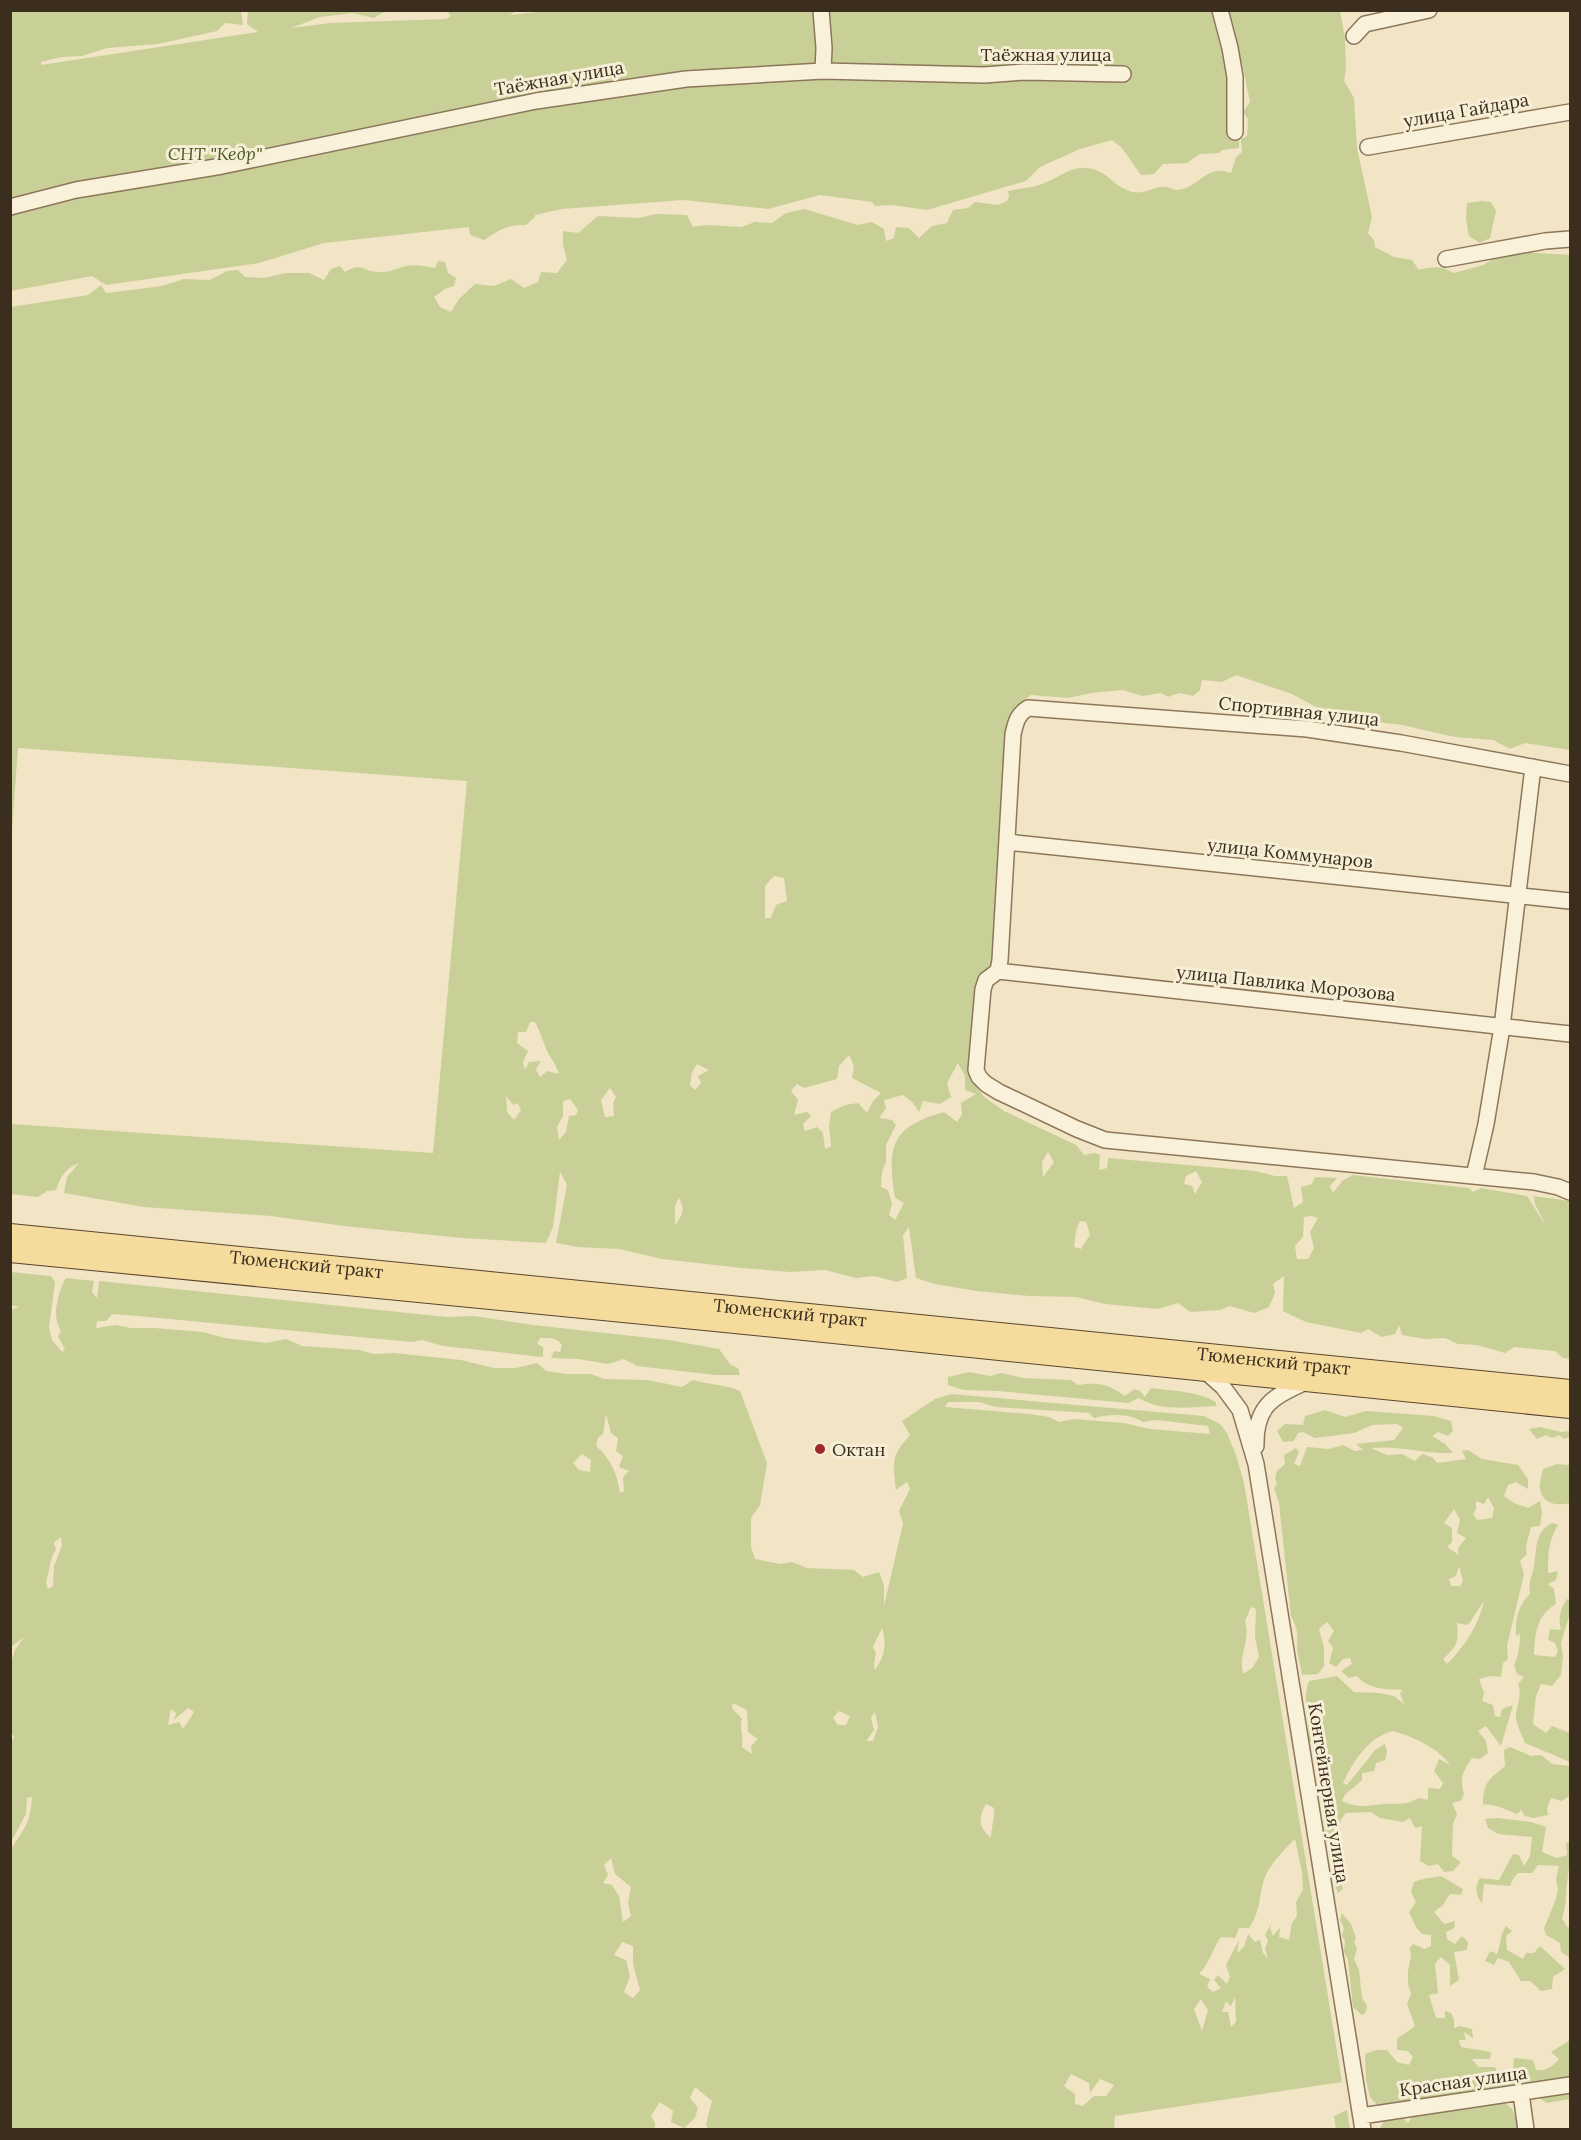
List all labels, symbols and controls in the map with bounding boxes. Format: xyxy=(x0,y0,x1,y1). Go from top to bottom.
street label: Таёжная улица xyxy=(981,43,1111,66)
street label: Таёжная улица xyxy=(493,55,625,101)
street label: улица Гайдара xyxy=(1402,88,1530,132)
park label: СНТ "Кедр" xyxy=(168,142,262,165)
street label: Спортивная улица xyxy=(1218,691,1380,731)
street label: улица Коммунаров xyxy=(1206,833,1374,873)
street label: улица Павлика Морозова xyxy=(1175,960,1397,1006)
street label: Тюменский тракт xyxy=(229,1245,385,1283)
street label: Тюменский тракт xyxy=(712,1293,868,1331)
street label: Тюменский тракт xyxy=(1196,1341,1352,1379)
place label: Октан xyxy=(832,1438,885,1461)
marker: Октан xyxy=(813,1442,827,1456)
street label: Контейнерная улица xyxy=(1303,1701,1355,1885)
street label: Красная улица xyxy=(1398,2061,1528,2101)

